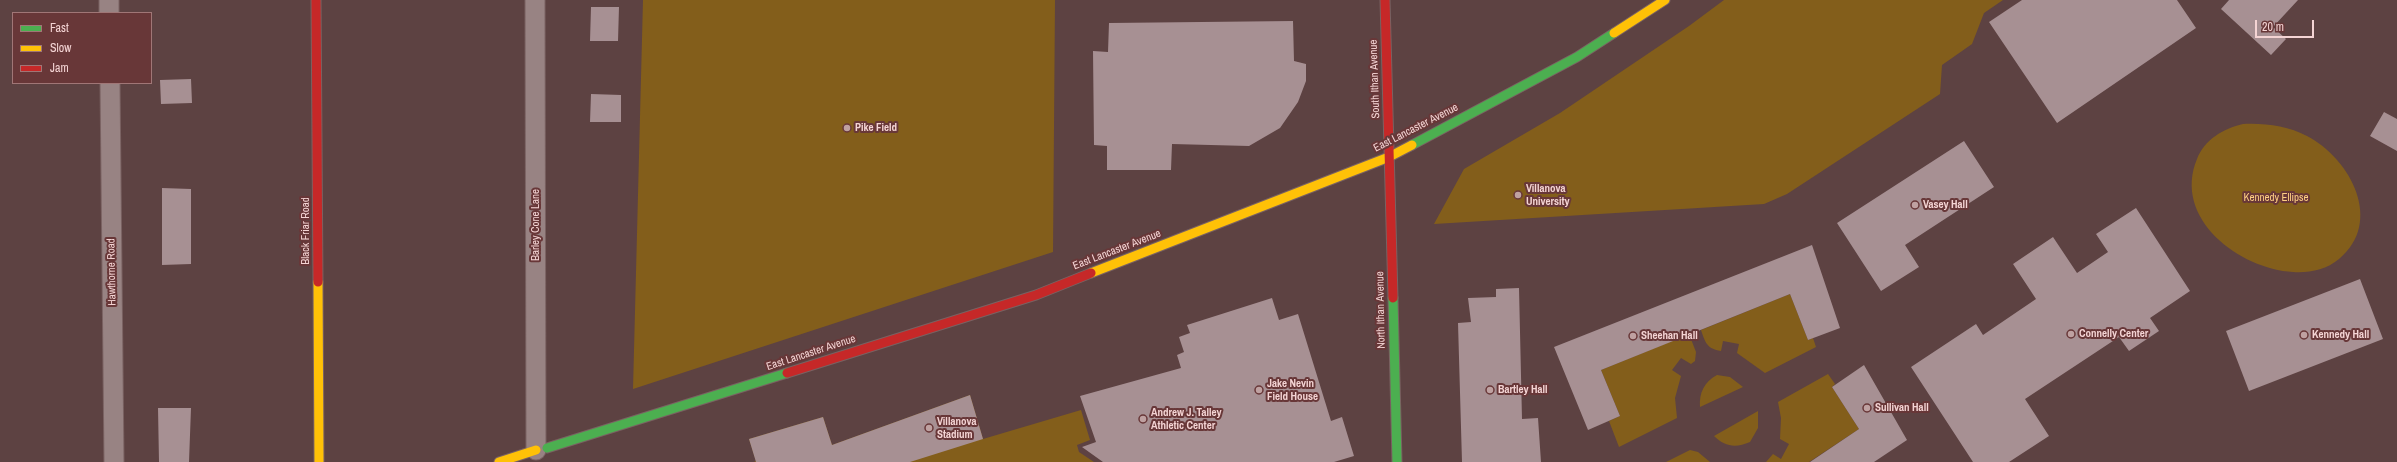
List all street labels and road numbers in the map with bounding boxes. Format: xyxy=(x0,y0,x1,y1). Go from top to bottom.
street label: South Ithan Avenue xyxy=(1367,39,1383,119)
street label: East Lancaster Avenue xyxy=(1372,101,1460,155)
street label: Barley Cone Lane xyxy=(529,189,543,261)
street label: Black Friar Road xyxy=(299,197,313,265)
street label: East Lancaster Avenue xyxy=(1071,227,1163,273)
street label: Hawthorne Road xyxy=(105,238,119,306)
street label: North Ithan Avenue xyxy=(1374,271,1388,349)
street label: East Lancaster Avenue xyxy=(765,332,857,374)

